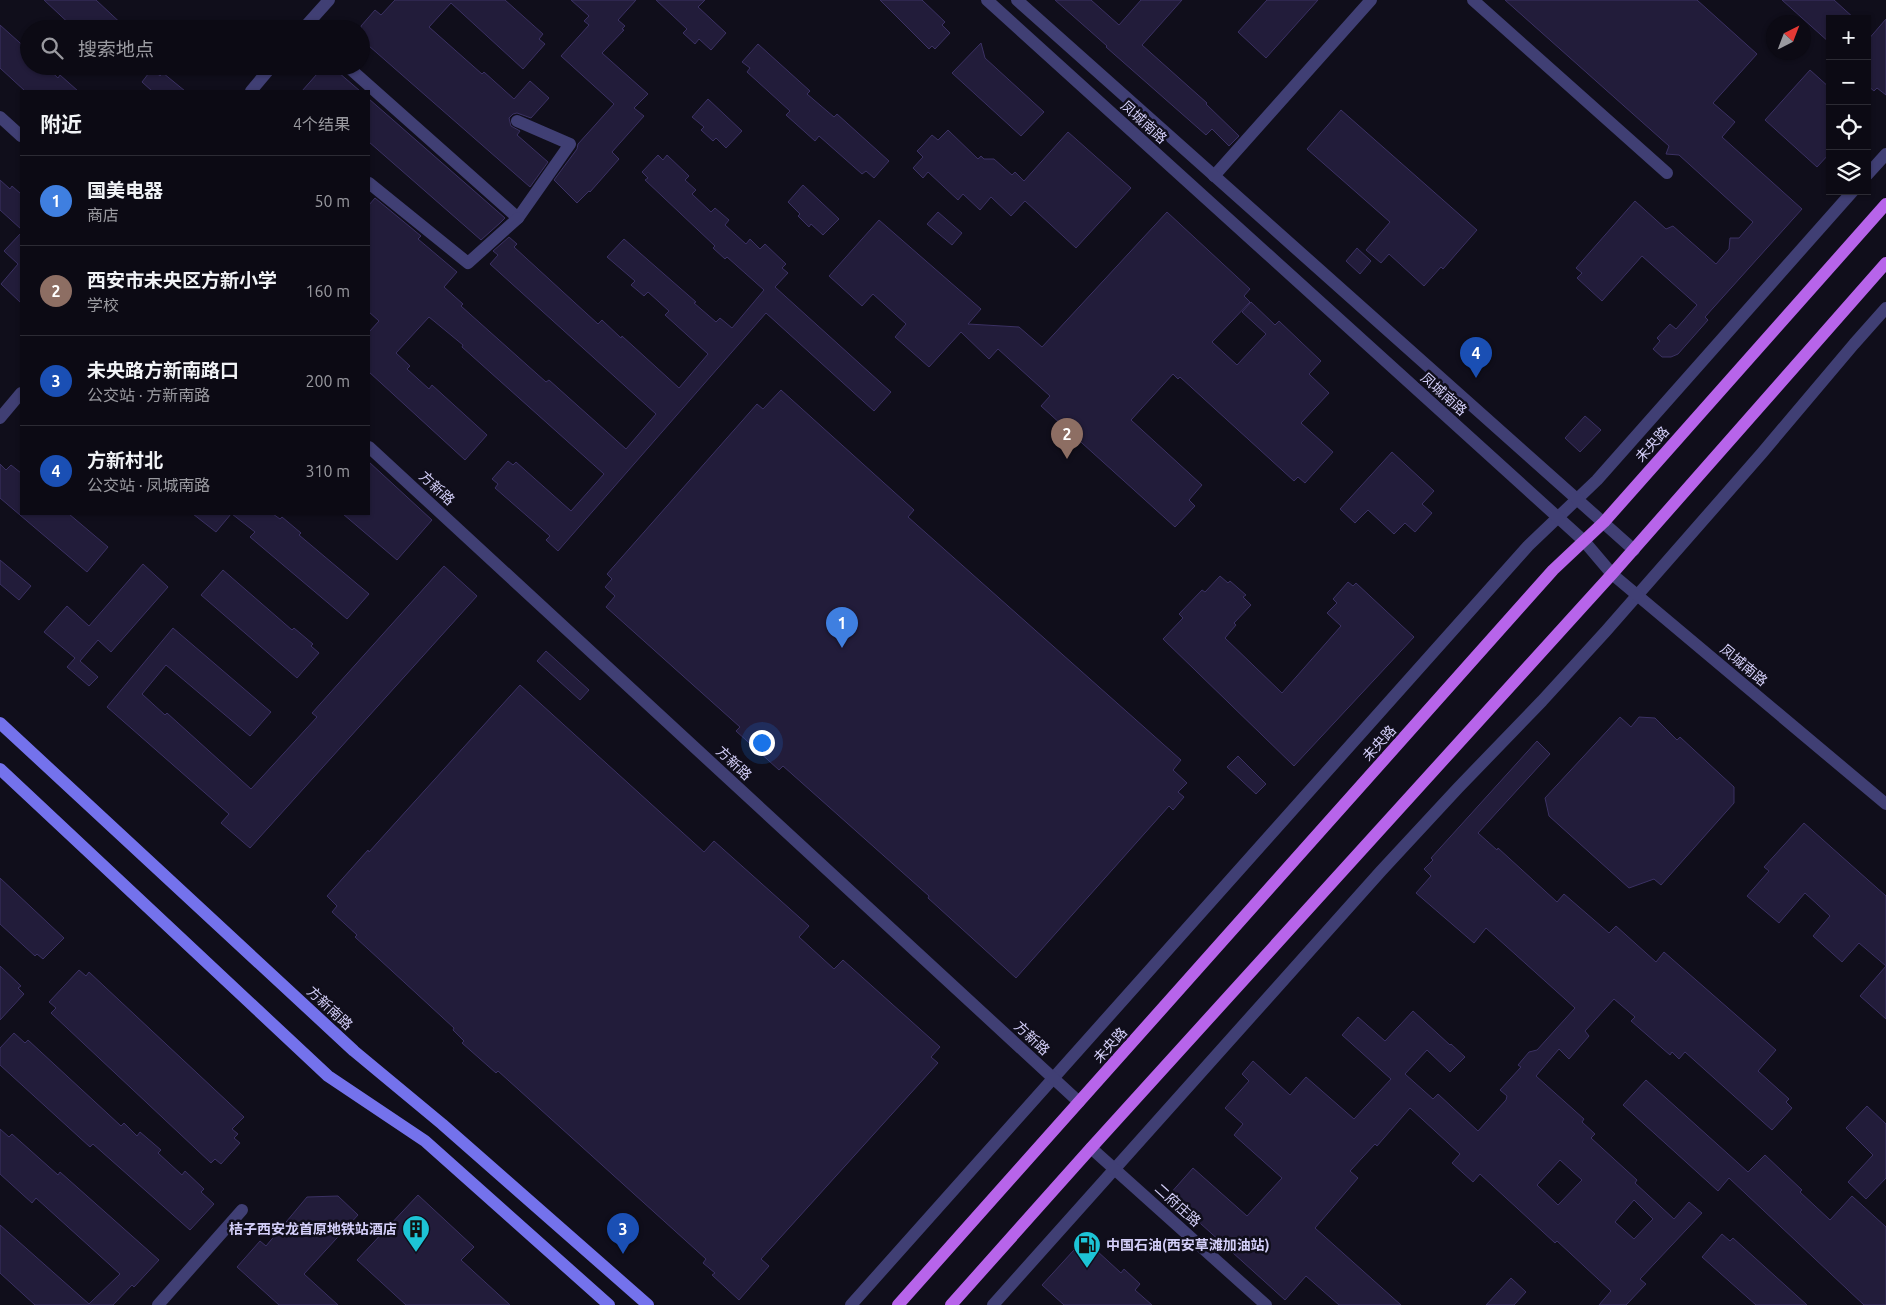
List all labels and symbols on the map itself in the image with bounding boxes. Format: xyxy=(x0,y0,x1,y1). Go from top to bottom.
north arrow xyxy=(1766,15,1811,60)
street label: 凤城南路 xyxy=(1118,97,1170,147)
pin: 4 xyxy=(1460,337,1492,378)
street label: 凤城南路 xyxy=(1418,369,1470,419)
pin: 2 xyxy=(1051,418,1083,459)
street label: 未央路 xyxy=(1632,423,1672,465)
street label: 方新路 xyxy=(416,468,458,508)
pin: 1 xyxy=(826,607,858,648)
street label: 凤城南路 xyxy=(1717,641,1771,689)
street label: 未央路 xyxy=(1359,722,1399,764)
your location xyxy=(749,730,775,756)
street label: 方新路 xyxy=(713,743,755,783)
street label: 方新南路 xyxy=(304,983,356,1033)
street label: 方新路 xyxy=(1011,1018,1053,1058)
street label: 未央路 xyxy=(1090,1024,1130,1066)
street label: 二府庄路 xyxy=(1152,1180,1204,1230)
pin: 3 xyxy=(607,1213,639,1254)
building icon: 桔子西安龙首原地铁站酒店 xyxy=(401,1214,431,1253)
place label: 桔子西安龙首原地铁站酒店 xyxy=(229,1221,397,1237)
fuel station icon: 中国石油(西安草滩加油站) xyxy=(1072,1230,1102,1269)
place label: 中国石油(西安草滩加油站) xyxy=(1106,1237,1270,1253)

